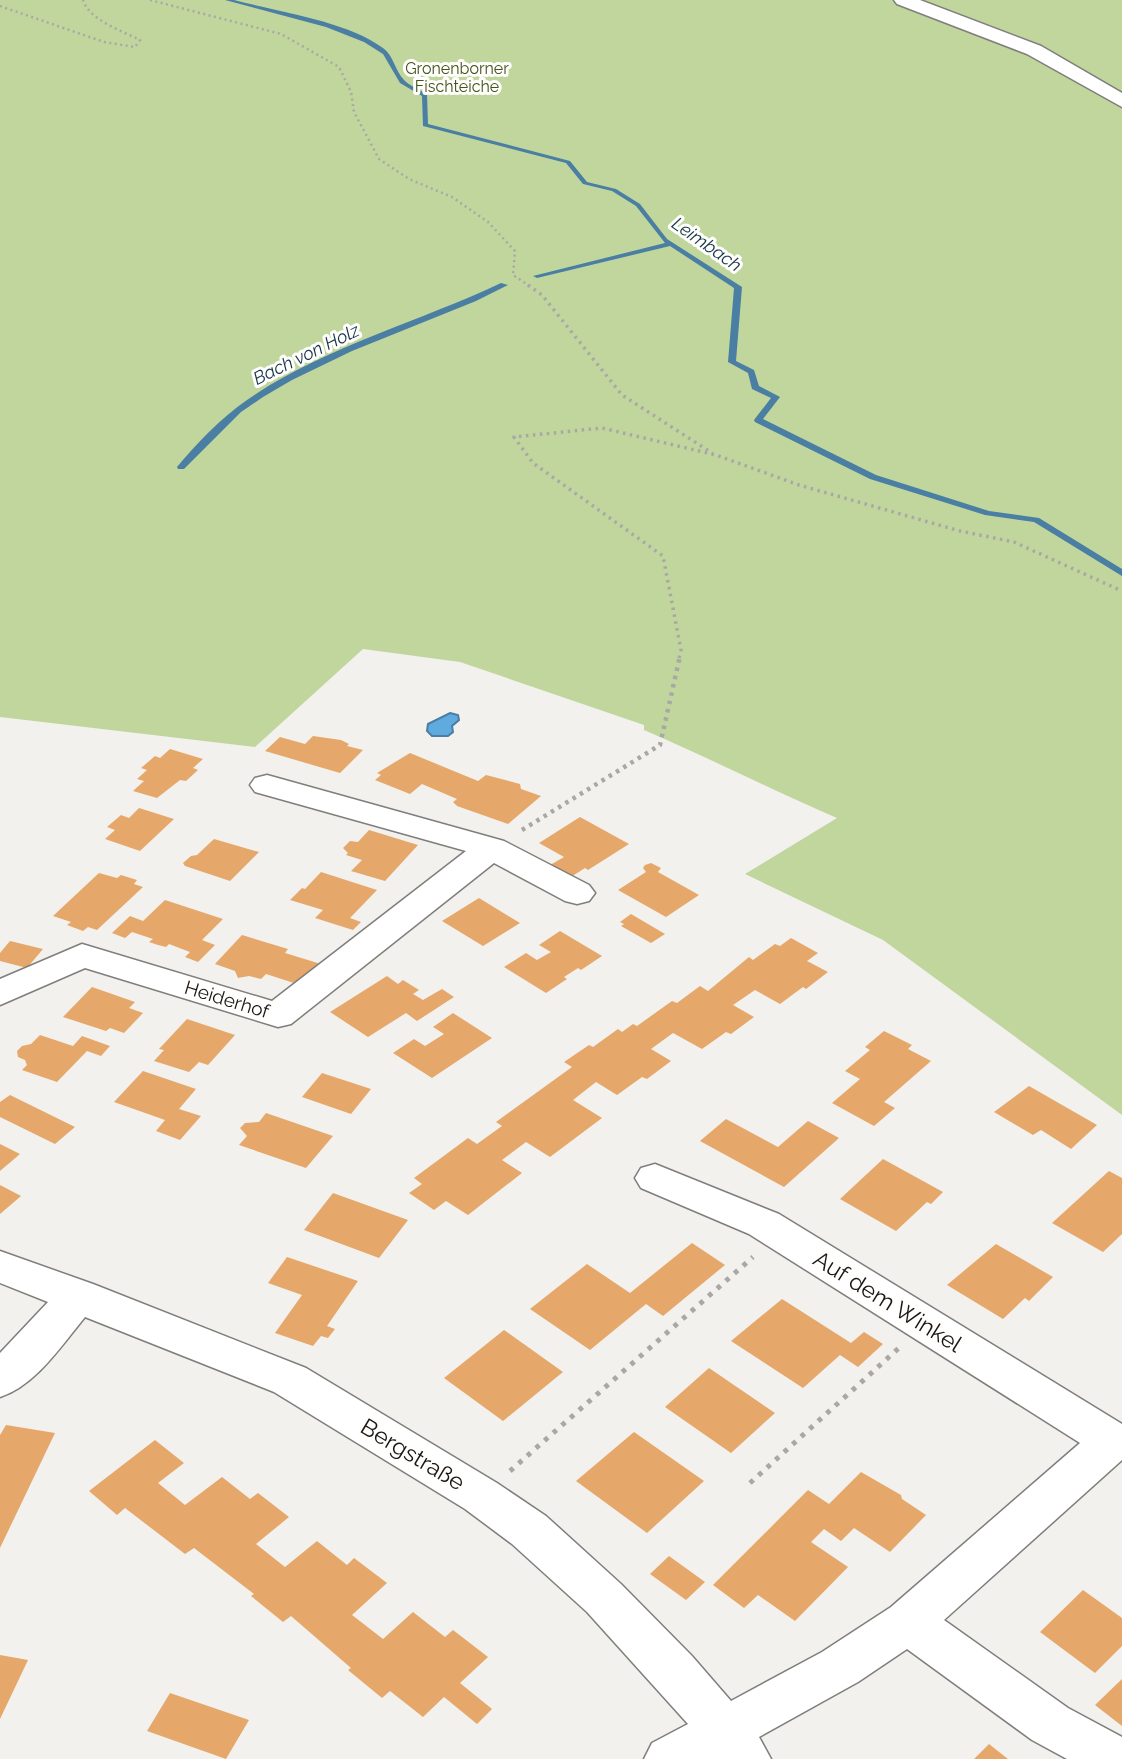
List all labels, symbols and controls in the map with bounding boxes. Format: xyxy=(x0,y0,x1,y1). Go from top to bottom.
park label: Gronenborner Fischteiche xyxy=(405,59,509,96)
water label: Leimbach xyxy=(668,213,746,275)
water label: Bach von Holz xyxy=(250,319,363,389)
street label: Heiderhof xyxy=(182,976,273,1022)
street label: Auf dem Winkel xyxy=(809,1245,968,1358)
street label: Bergstraße xyxy=(356,1412,470,1496)

